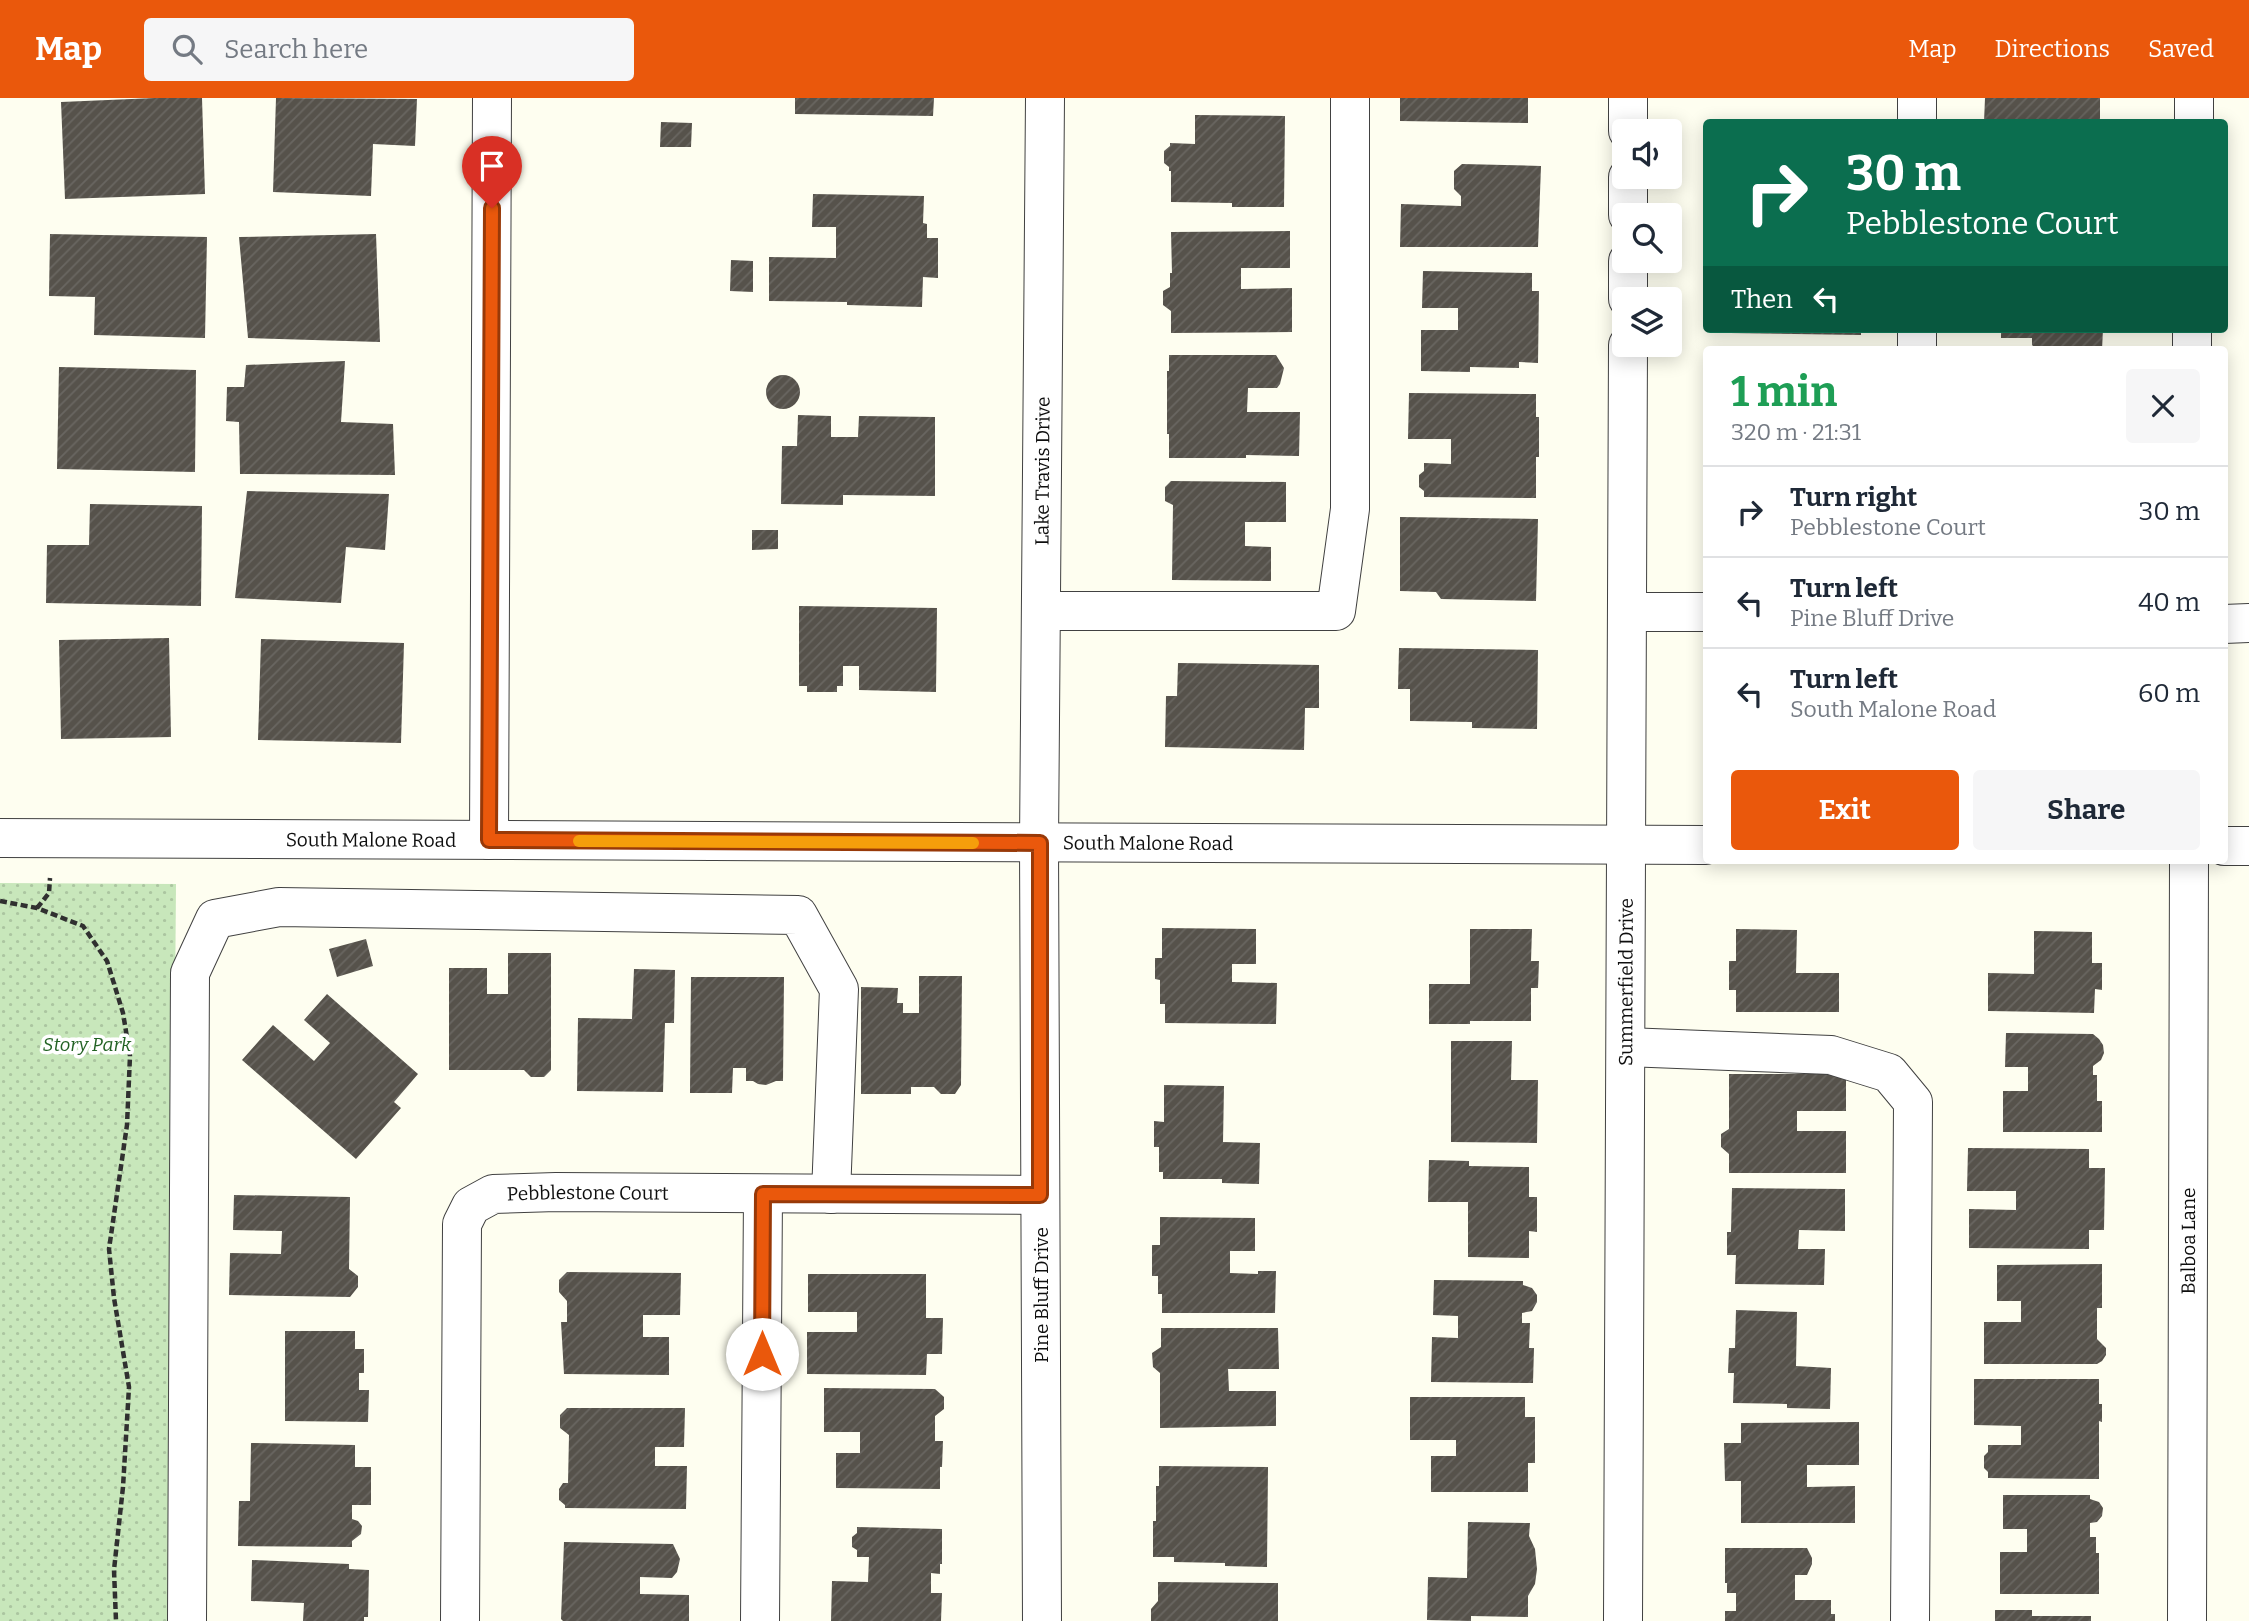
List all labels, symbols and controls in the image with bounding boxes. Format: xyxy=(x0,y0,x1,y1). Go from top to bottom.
search box xyxy=(144,18,634,81)
text: Map xyxy=(35,29,102,69)
icon: search xyxy=(168,30,206,68)
text: Search here xyxy=(224,34,368,65)
text: Map xyxy=(1908,35,1957,63)
text: Directions xyxy=(1995,35,2110,63)
text: Saved xyxy=(2148,35,2214,63)
map controls xyxy=(1612,119,1682,357)
button: sound xyxy=(1612,119,1682,189)
pin xyxy=(462,136,522,208)
text: 30 m xyxy=(1846,144,1961,203)
icon: arrive xyxy=(473,147,511,185)
icon: right xyxy=(1731,147,1822,238)
button: search xyxy=(1612,203,1682,273)
text: Pebblestone Court xyxy=(1846,204,2119,242)
icon: left xyxy=(1807,280,1845,318)
text: Then xyxy=(1731,284,1793,315)
button: layers xyxy=(1612,287,1682,357)
text: 1 min xyxy=(1731,367,1837,417)
button: close xyxy=(2126,369,2200,443)
street label: Lake Travis Drive xyxy=(1030,397,1054,545)
text: 320 m · 21:31 xyxy=(1731,418,1861,446)
text: Turn right xyxy=(1790,482,1917,513)
icon: right xyxy=(1731,493,1769,531)
text: 30 m xyxy=(2139,496,2200,527)
text: Pebblestone Court xyxy=(1790,513,1986,541)
text: Turn left xyxy=(1790,573,1898,604)
icon: left xyxy=(1731,584,1769,622)
text: 40 m xyxy=(2138,587,2200,618)
text: Pine Bluff Drive xyxy=(1790,604,1954,632)
text: Turn left xyxy=(1790,664,1898,695)
icon: left xyxy=(1731,675,1769,713)
text: 60 m xyxy=(2138,678,2200,709)
text: South Malone Road xyxy=(1790,695,1996,723)
button: Exit xyxy=(1731,770,1959,850)
button: Share xyxy=(1973,770,2200,850)
street label: South Malone Road xyxy=(286,828,456,851)
street label: South Malone Road xyxy=(1063,831,1233,855)
street label: Summerfield Drive xyxy=(1614,898,1637,1066)
park label: Story Park xyxy=(43,1033,132,1056)
street label: Pebblestone Court xyxy=(506,1180,669,1205)
street label: Balboa Lane xyxy=(2176,1187,2200,1295)
street label: Pine Bluff Drive xyxy=(1030,1227,1053,1363)
position arrow xyxy=(725,1317,799,1391)

